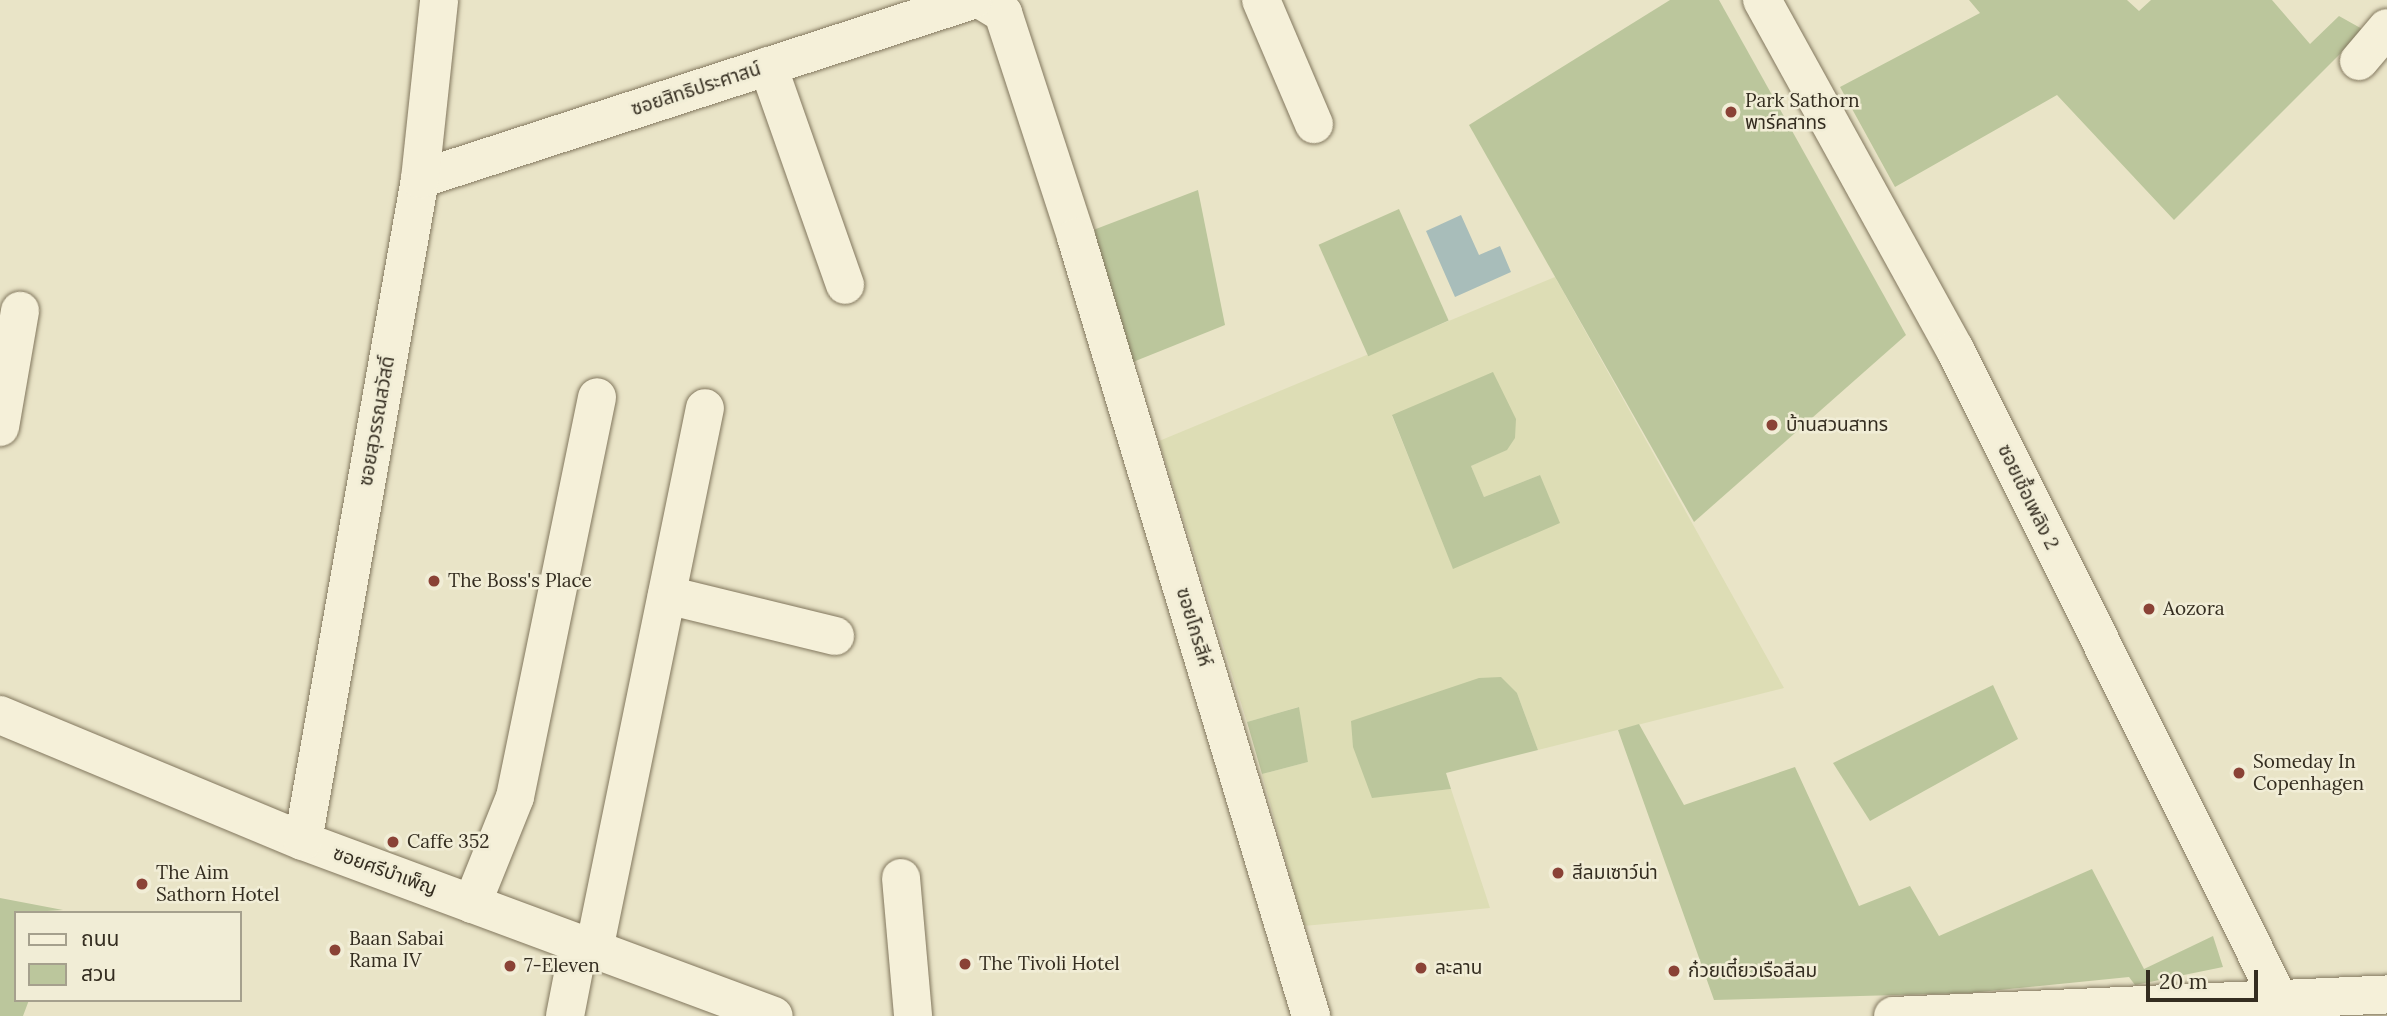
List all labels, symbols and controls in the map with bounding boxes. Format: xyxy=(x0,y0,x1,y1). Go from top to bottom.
street label: ซอยสิทธิประศาสน์ xyxy=(628,57,764,121)
place label: Park Sathorn พาร์คสาทร xyxy=(1745,90,1860,134)
marker: Park Sathorn พาร์คสาทร xyxy=(1723,104,1739,120)
street label: ซอยสุวรรณสวัสดิ์ xyxy=(354,354,400,488)
place label: บ้านสวนสาทร xyxy=(1786,414,1888,436)
marker: บ้านสวนสาทร xyxy=(1764,417,1780,433)
street label: ซอยเชื้อเพลิง 2 xyxy=(1993,441,2063,553)
place label: The Boss's Place xyxy=(448,570,592,592)
marker: The Boss's Place xyxy=(426,573,442,589)
street label: ฃอยโกรสีห์ xyxy=(1171,585,1217,669)
place label: Aozora xyxy=(2163,598,2225,620)
marker: Aozora xyxy=(2141,601,2157,617)
place label: Someday In Copenhagen xyxy=(2253,751,2364,795)
marker: Someday In Copenhagen xyxy=(2231,765,2247,781)
place label: Caffe 352 xyxy=(407,831,489,853)
marker: Caffe 352 xyxy=(385,834,401,850)
street label: ซอยศรีบำเพ็ญ xyxy=(330,842,440,900)
place label: The Aim Sathorn Hotel xyxy=(156,862,279,906)
place label: สีลมเซาว์น่า xyxy=(1572,862,1658,884)
marker: สีลมเซาว์น่า xyxy=(1550,865,1566,881)
marker: The Aim Sathorn Hotel xyxy=(134,876,150,892)
legend xyxy=(14,911,242,1002)
text: ถนน xyxy=(81,925,119,952)
place label: Baan Sabai Rama IV xyxy=(349,928,444,972)
marker: Baan Sabai Rama IV xyxy=(327,942,343,958)
place label: The Tivoli Hotel xyxy=(979,953,1120,975)
place label: 7-Eleven xyxy=(524,955,600,977)
marker: The Tivoli Hotel xyxy=(957,956,973,972)
scale bar xyxy=(2149,956,2261,1000)
place label: ละลาน xyxy=(1435,957,1482,979)
marker: 7-Eleven xyxy=(502,958,518,974)
text: สวน xyxy=(81,960,116,987)
marker: ละลาน xyxy=(1413,960,1429,976)
place label: ก๋วยเตี๋ยวเรือสีลม xyxy=(1688,960,1817,982)
marker: ก๋วยเตี๋ยวเรือสีลม xyxy=(1666,963,1682,979)
text: 20 m xyxy=(2159,968,2208,995)

